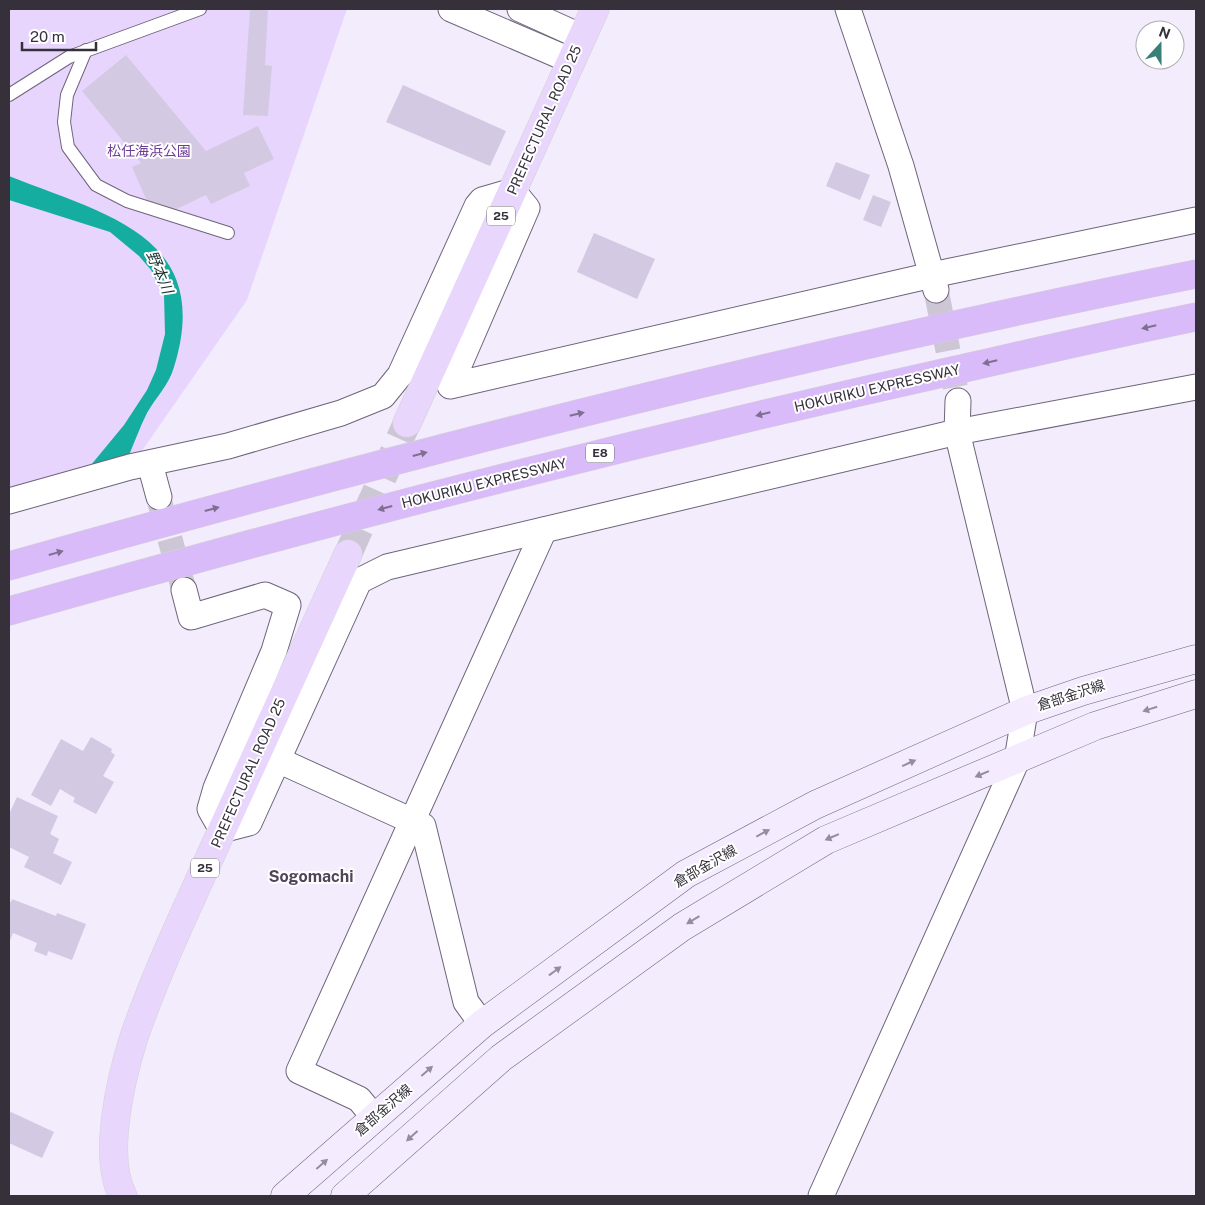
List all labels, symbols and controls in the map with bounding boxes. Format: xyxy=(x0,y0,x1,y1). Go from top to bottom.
scale bar xyxy=(22,20,96,52)
north arrow xyxy=(1135,20,1185,70)
text: N xyxy=(1157,23,1173,42)
text: 20 m xyxy=(30,28,65,45)
street label: PREFECTURAL ROAD 25 xyxy=(504,43,584,197)
park label: 松任海浜公園 xyxy=(107,143,191,159)
road number: 25 xyxy=(487,207,515,226)
water label: 野本川 xyxy=(143,248,177,298)
one-way arrow xyxy=(1141,323,1156,331)
one-way arrow xyxy=(982,358,998,366)
street label: HOKURIKU EXPRESSWAY xyxy=(793,361,962,415)
one-way arrow xyxy=(570,410,585,418)
one-way arrow xyxy=(756,410,771,418)
road number: E8 xyxy=(586,443,614,462)
one-way arrow xyxy=(412,450,427,458)
street label: HOKURIKU EXPRESSWAY xyxy=(400,455,569,511)
one-way arrow xyxy=(377,504,392,512)
one-way arrow xyxy=(204,505,220,513)
one-way arrow xyxy=(48,549,63,557)
street label: 倉部金沢線 xyxy=(1035,677,1107,713)
street label: PREFECTURAL ROAD 25 xyxy=(208,696,288,850)
one-way arrow xyxy=(1142,705,1157,713)
one-way arrow xyxy=(902,758,916,766)
one-way arrow xyxy=(975,771,989,779)
one-way arrow xyxy=(756,829,770,837)
one-way arrow xyxy=(825,833,839,841)
street label: 倉部金沢線 xyxy=(671,842,739,890)
road number: 25 xyxy=(191,858,219,878)
district label: Sogomachi xyxy=(269,867,353,886)
one-way arrow xyxy=(686,916,700,925)
one-way arrow xyxy=(548,966,562,976)
one-way arrow xyxy=(421,1066,434,1077)
street label: 倉部金沢線 xyxy=(351,1081,415,1139)
one-way arrow xyxy=(407,1130,419,1142)
one-way arrow xyxy=(315,1158,327,1170)

